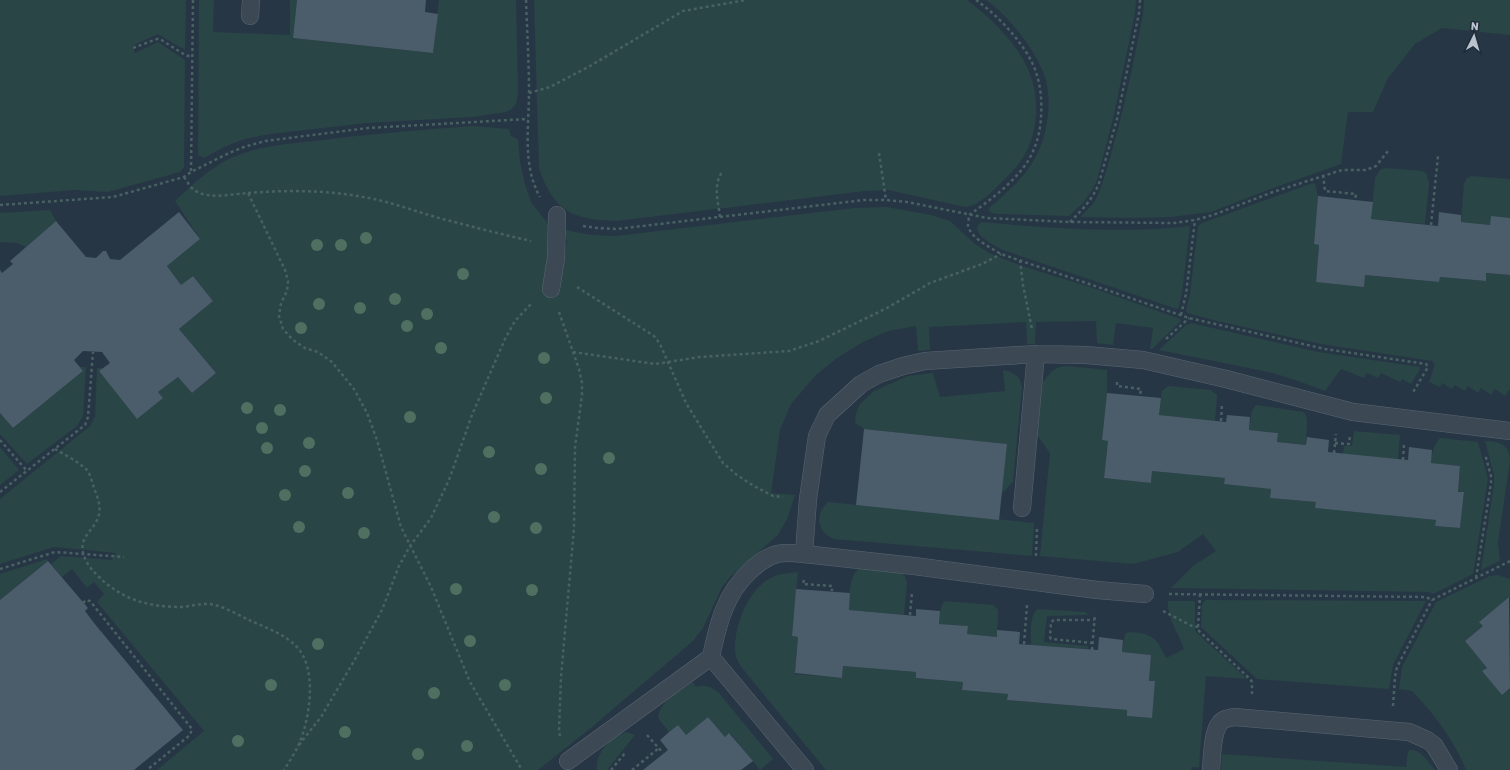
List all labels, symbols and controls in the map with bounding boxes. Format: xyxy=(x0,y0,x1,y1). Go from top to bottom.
north arrow xyxy=(1454,16,1494,56)
text: N xyxy=(1470,20,1479,33)

